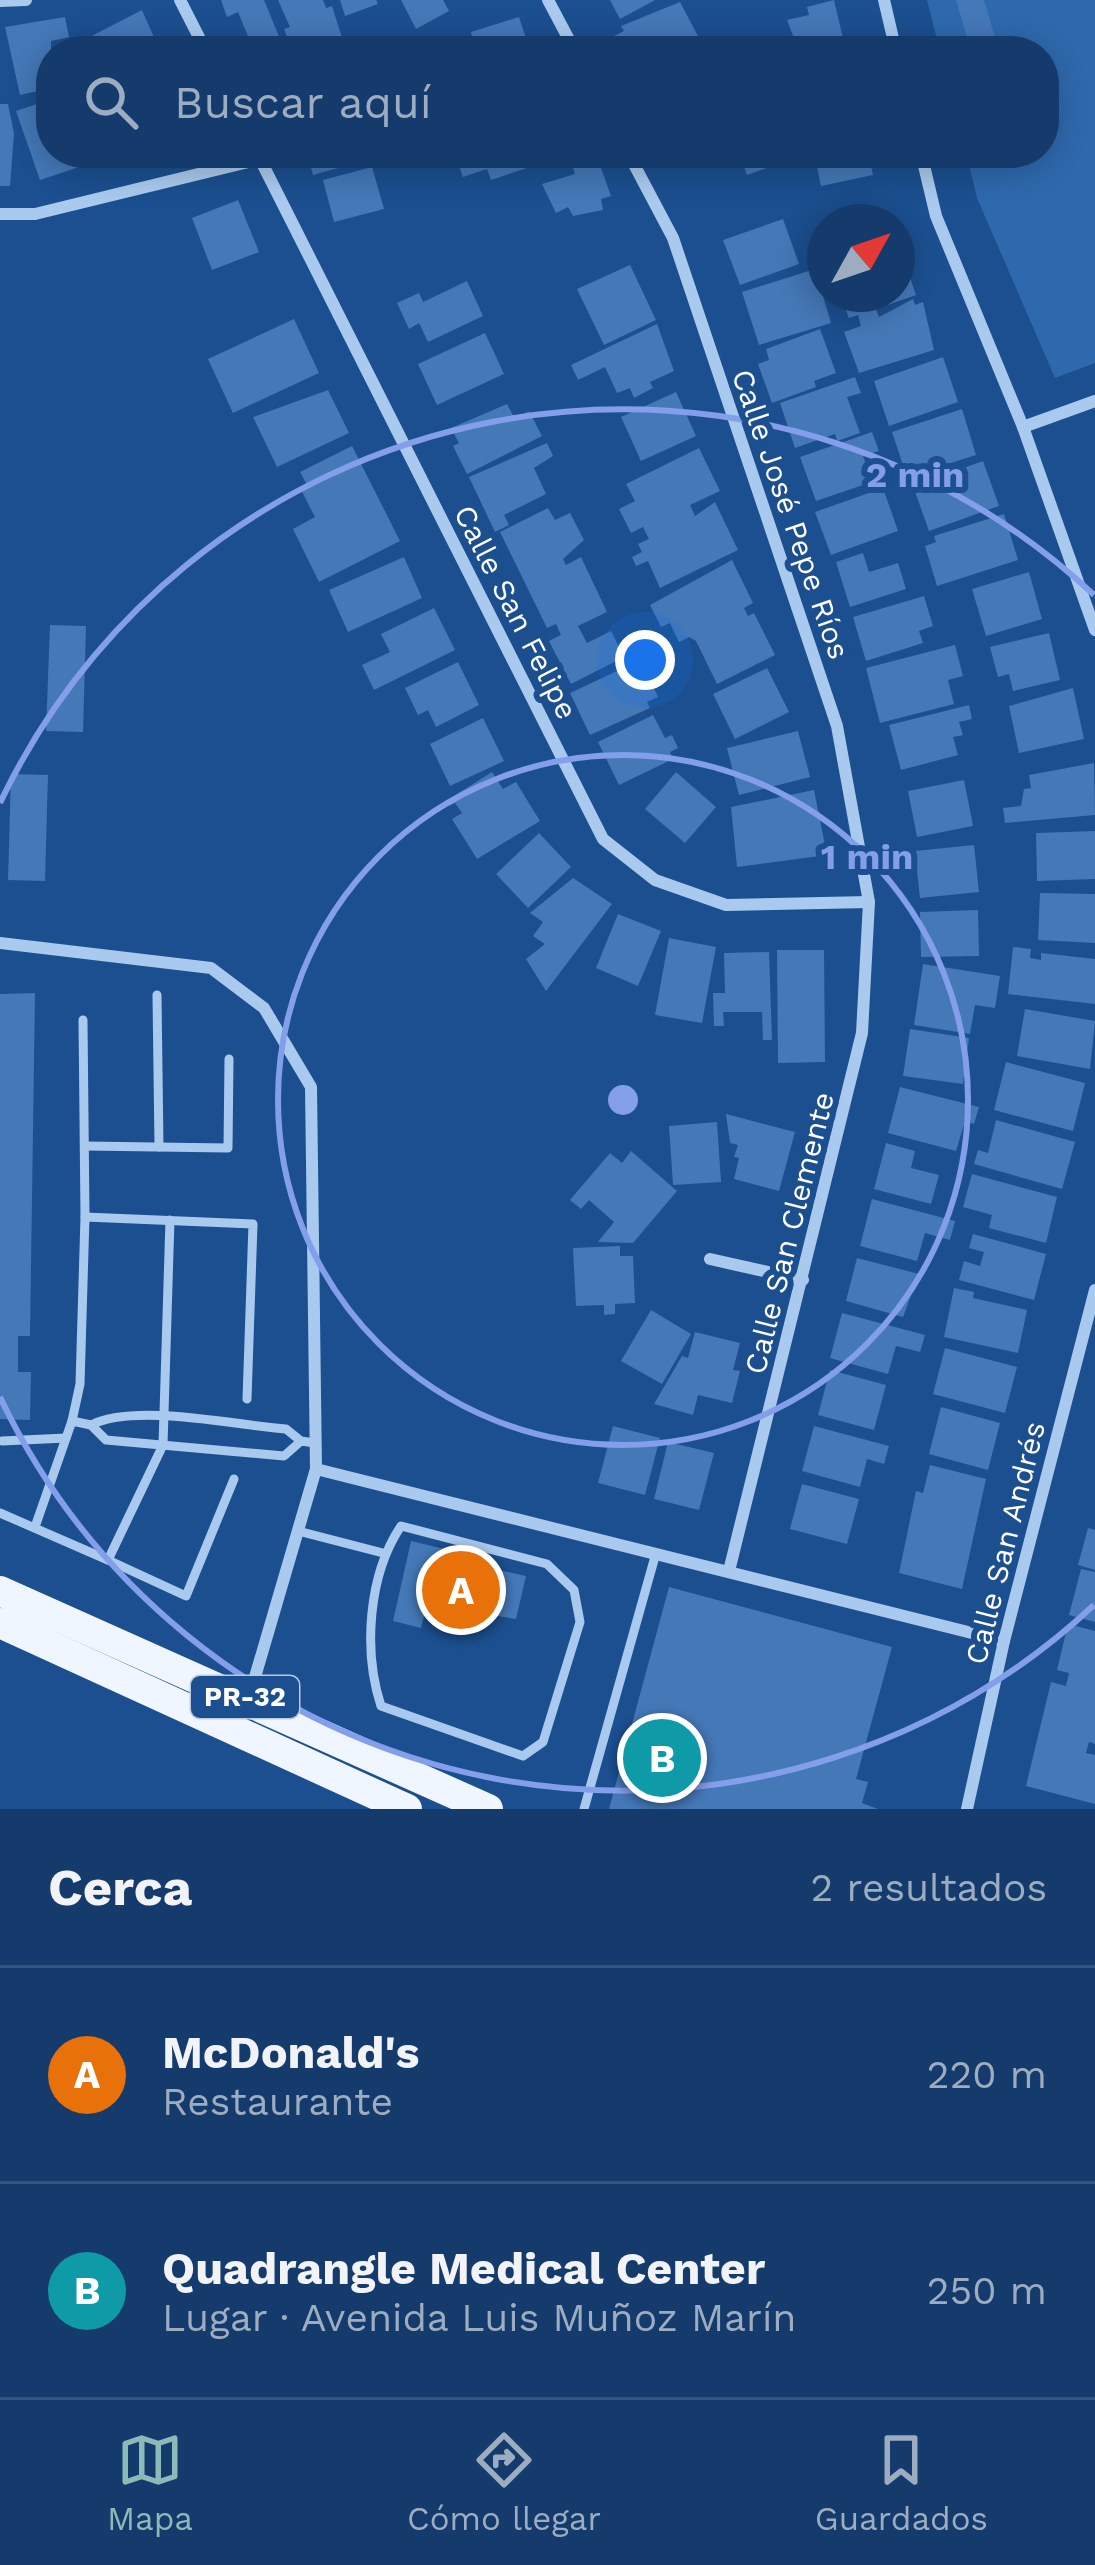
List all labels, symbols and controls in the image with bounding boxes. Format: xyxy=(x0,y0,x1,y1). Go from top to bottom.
search box xyxy=(36,36,1059,168)
icon: search xyxy=(78,69,144,135)
text: Buscar aquí xyxy=(174,76,432,129)
north arrow xyxy=(807,204,915,312)
street label: Calle José Pepe Ríos xyxy=(725,365,857,663)
text: 2 min xyxy=(866,454,964,496)
street label: Calle San Felipe xyxy=(447,499,585,725)
your location xyxy=(615,630,675,690)
text: 1 min xyxy=(821,836,913,878)
centre of rings xyxy=(602,1079,644,1121)
street label: Calle San Clemente xyxy=(737,1088,841,1378)
street label: Calle San Andrés xyxy=(958,1418,1052,1668)
pin: A xyxy=(422,1545,500,1635)
road number: PR-32 xyxy=(191,1676,299,1718)
pin: B xyxy=(623,1713,701,1803)
text: Cerca xyxy=(48,1858,192,1917)
text: 2 resultados xyxy=(811,1865,1047,1910)
text: McDonald's xyxy=(162,2026,419,2079)
text: A xyxy=(74,2052,100,2097)
text: 220 m xyxy=(927,2052,1047,2097)
text: Restaurante xyxy=(162,2079,393,2124)
text: Quadrangle Medical Center xyxy=(162,2242,765,2295)
text: B xyxy=(74,2268,100,2313)
text: 250 m xyxy=(927,2268,1047,2313)
text: Lugar · Avenida Luis Muñoz Marín xyxy=(162,2295,797,2340)
tab: Mapa xyxy=(107,2427,193,2538)
tab: Cómo llegar xyxy=(407,2427,601,2538)
tab: Guardados xyxy=(815,2427,988,2538)

